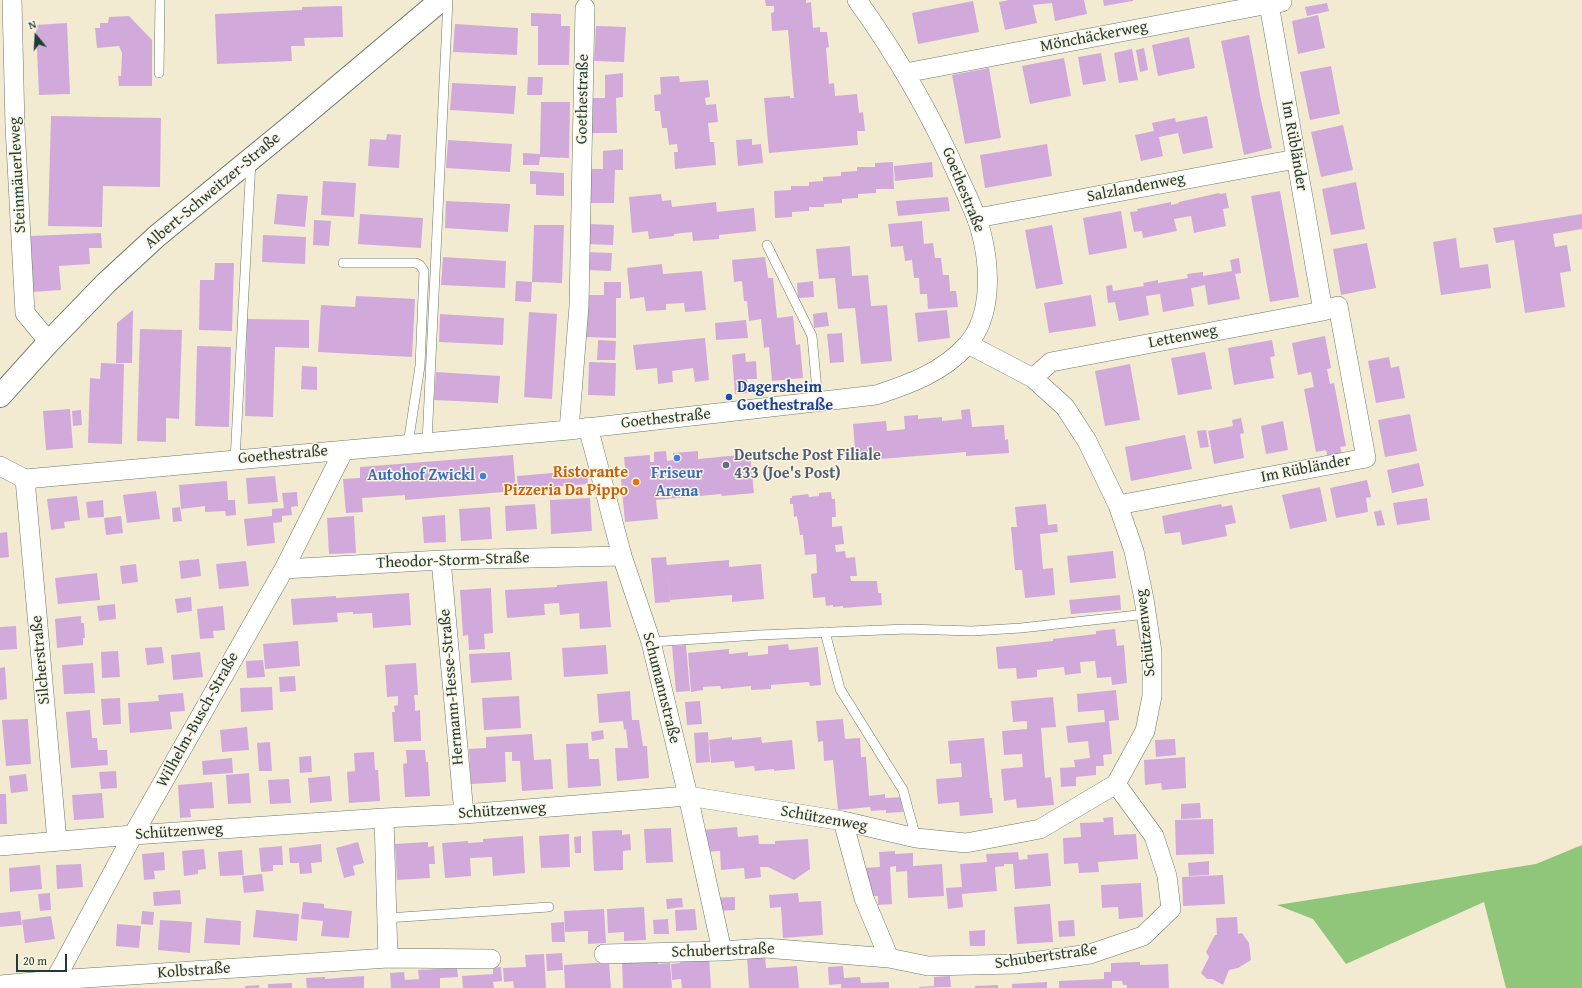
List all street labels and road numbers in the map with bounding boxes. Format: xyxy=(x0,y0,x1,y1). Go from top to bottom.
street label: Mönchäckerweg xyxy=(1039,17,1149,57)
street label: Goethestraße xyxy=(573,54,593,144)
street label: Im Rübländer xyxy=(1277,99,1311,193)
street label: Steinmäuerleweg xyxy=(5,116,31,234)
street label: Albert-Schweitzer-Straße xyxy=(141,129,285,253)
street label: Goethestraße xyxy=(937,145,989,235)
street label: Salzlandenweg xyxy=(1085,169,1187,207)
street label: Lettenweg xyxy=(1147,321,1219,353)
street label: Goethestraße xyxy=(620,405,712,433)
street label: Goethestraße xyxy=(237,442,329,468)
street label: Im Rübländer xyxy=(1259,451,1353,487)
street label: Theodor-Storm-Straße xyxy=(376,549,530,573)
street label: Schützenweg xyxy=(1132,588,1160,678)
street label: Hermann-Hesse-Straße xyxy=(436,608,468,766)
street label: Silcherstraße xyxy=(28,615,54,705)
street label: Schumannstraße xyxy=(638,630,684,746)
street label: Wilhelm-Busch-Straße xyxy=(153,649,243,791)
street label: Schützenweg xyxy=(457,798,547,824)
street label: Schützenweg xyxy=(779,802,869,836)
street label: Schützenweg xyxy=(134,819,224,845)
street label: Schubertstraße xyxy=(671,940,775,962)
street label: Schubertstraße xyxy=(994,940,1098,974)
street label: Kolbstraße xyxy=(157,959,231,983)

